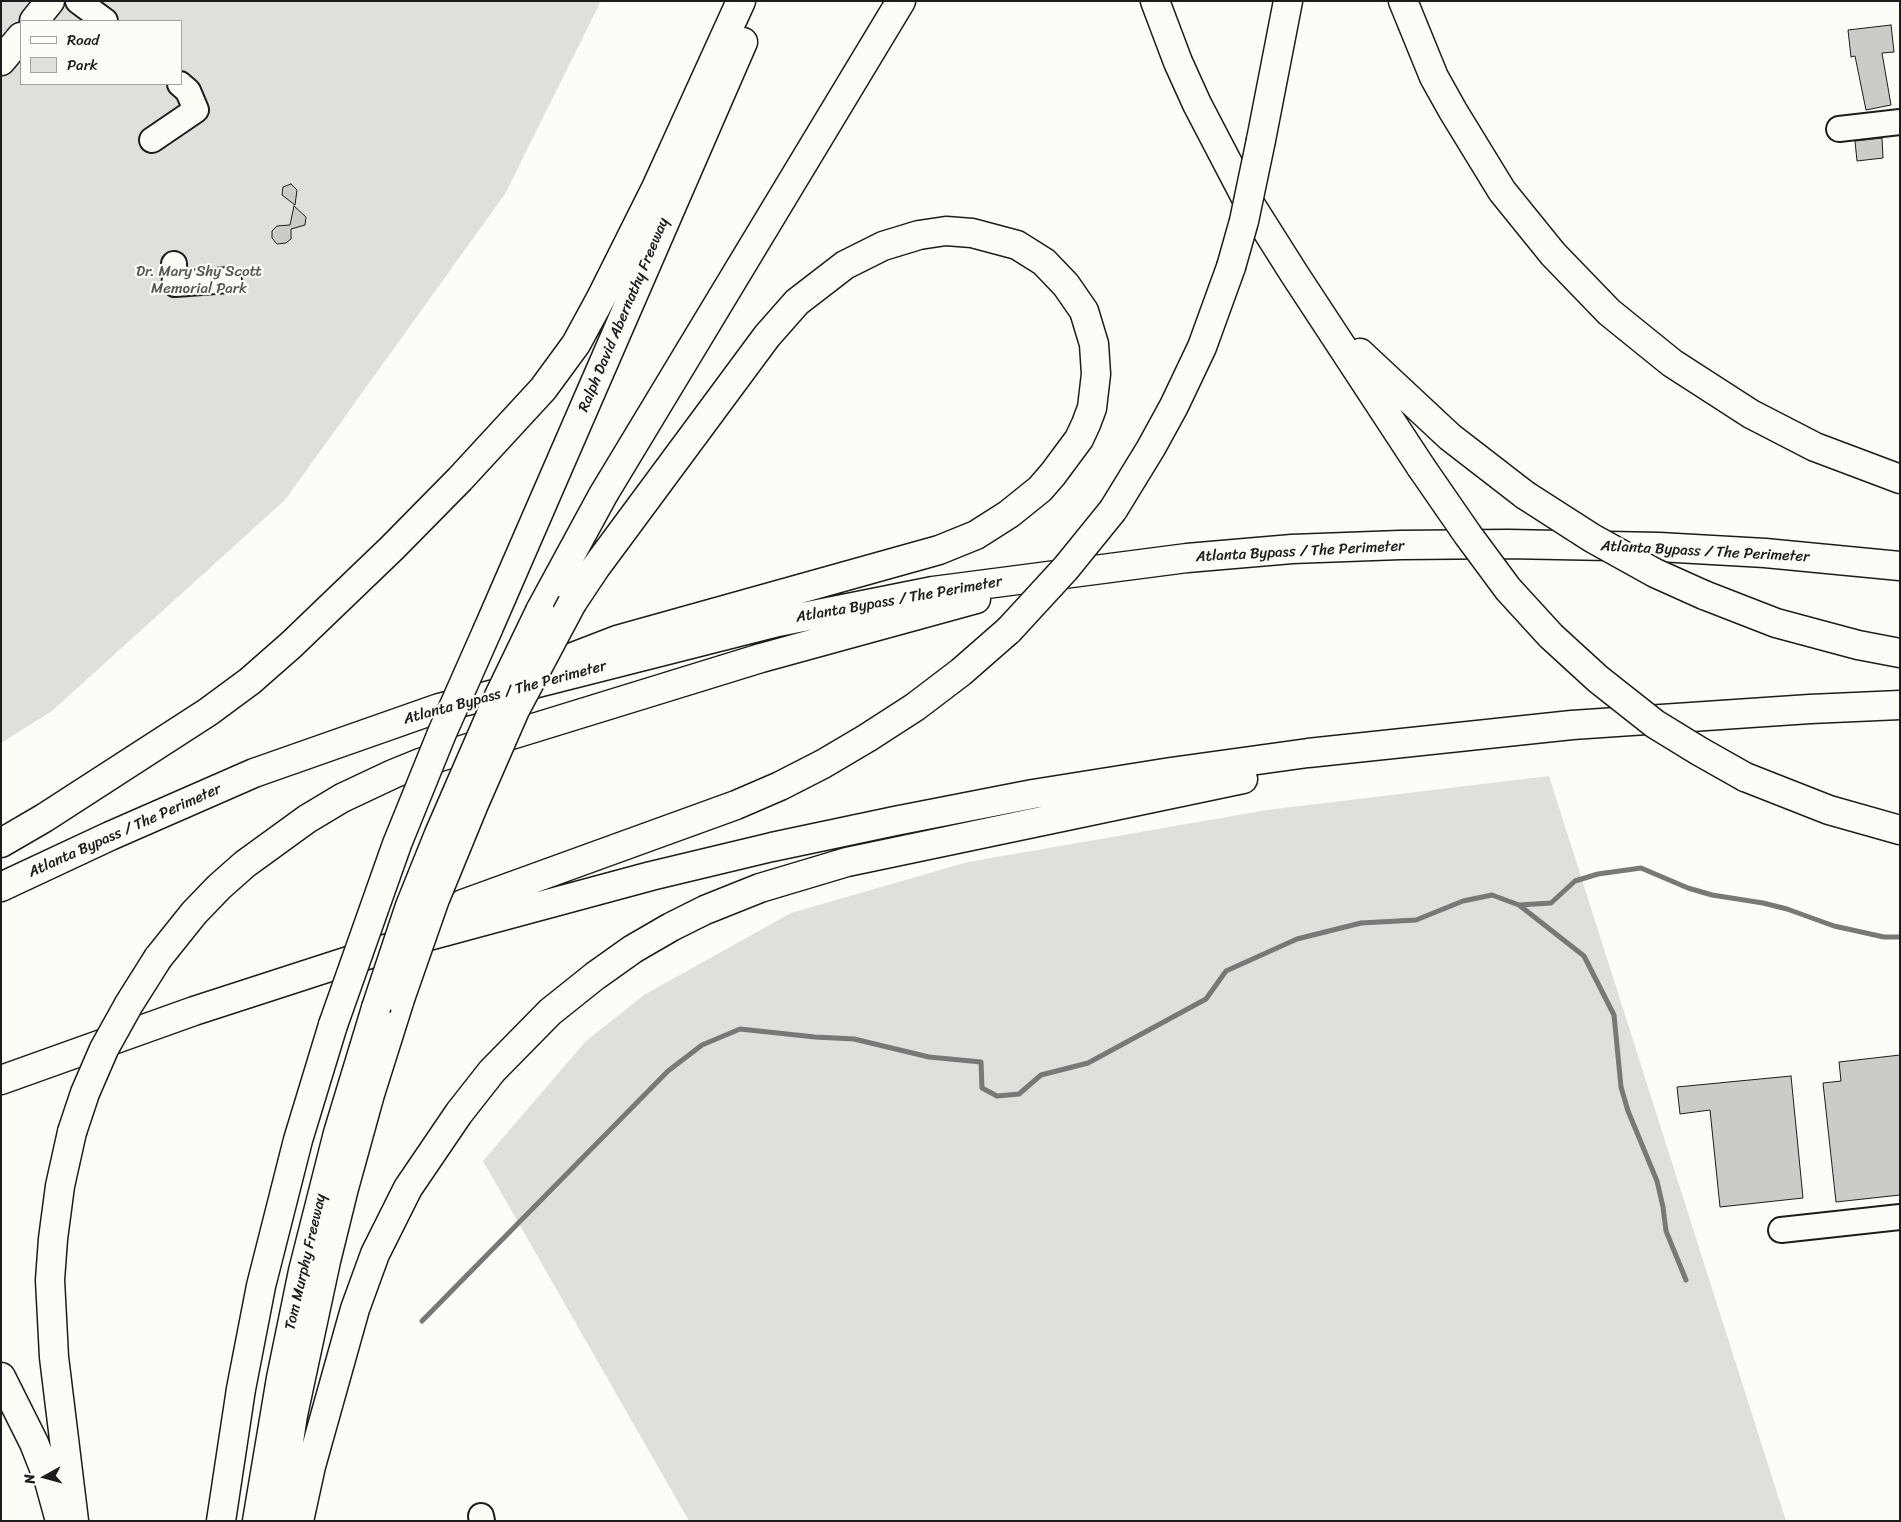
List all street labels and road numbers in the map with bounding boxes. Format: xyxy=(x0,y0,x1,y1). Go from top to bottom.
street label: Ralph David Abernathy Freeway xyxy=(575,215,673,415)
street label: Atlanta Bypass / The Perimeter xyxy=(1195,538,1405,566)
street label: Atlanta Bypass / The Perimeter xyxy=(1600,538,1810,566)
street label: Atlanta Bypass / The Perimeter xyxy=(795,573,1003,627)
street label: Atlanta Bypass / The Perimeter xyxy=(402,657,608,729)
street label: Atlanta Bypass / The Perimeter xyxy=(26,780,224,882)
street label: Tom Murphy Freeway xyxy=(282,1192,330,1332)

